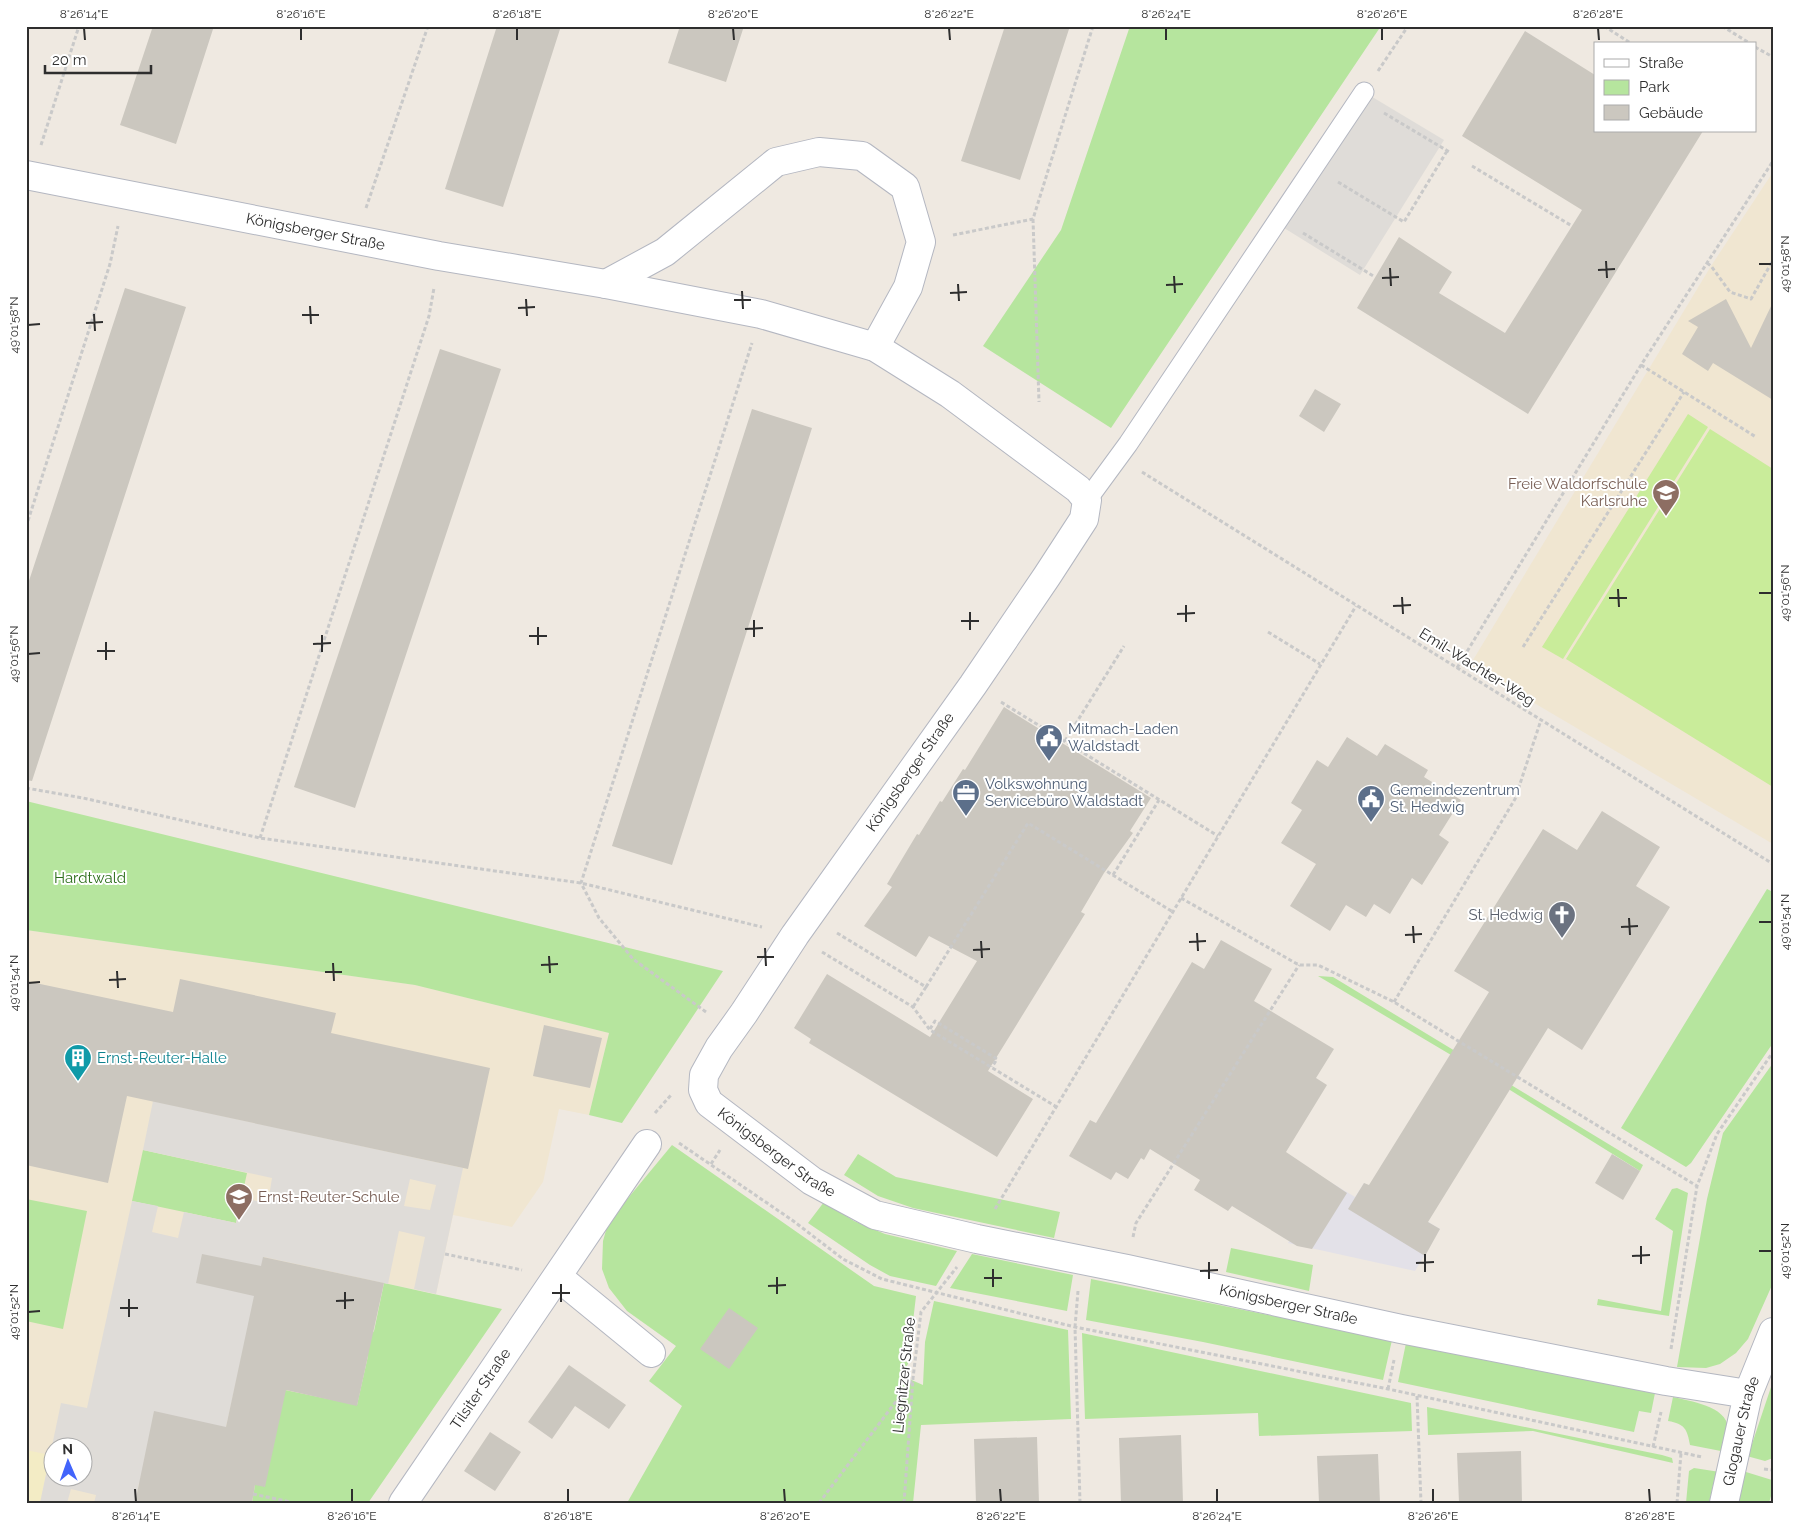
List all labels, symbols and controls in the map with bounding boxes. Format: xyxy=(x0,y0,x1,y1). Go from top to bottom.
text: 8°26'14"E xyxy=(60,7,108,21)
text: 8°26'16"E xyxy=(276,7,326,21)
text: 8°26'18"E xyxy=(492,7,542,21)
text: 8°26'20"E xyxy=(708,7,758,21)
text: 8°26'22"E xyxy=(924,7,974,21)
text: 8°26'24"E xyxy=(1141,7,1191,21)
text: 8°26'26"E xyxy=(1357,7,1407,21)
text: 8°26'28"E xyxy=(1573,7,1623,21)
scale bar xyxy=(45,42,151,74)
legend xyxy=(1594,42,1756,132)
text: 20 m xyxy=(52,51,87,69)
text: Straße xyxy=(1639,54,1684,72)
text: Park xyxy=(1639,78,1670,96)
text: Gebäude xyxy=(1639,104,1703,122)
street label: Königsberger Straße xyxy=(244,209,387,254)
text: 49°01'58"N xyxy=(1778,236,1792,292)
text: 49°01'58"N xyxy=(7,297,21,353)
place label: Freie Waldorfschule Karlsruhe xyxy=(1508,475,1647,510)
school or university icon: Freie Waldorfschule Karlsruhe xyxy=(1651,478,1681,517)
text: 49°01'56"N xyxy=(1778,564,1792,622)
street label: Emil-Wachter-Weg xyxy=(1416,624,1538,710)
text: 49°01'56"N xyxy=(7,625,21,683)
street label: Königsberger Straße xyxy=(862,709,958,835)
place label: Mitmach-Laden Waldstadt xyxy=(1068,720,1179,755)
public building icon: Mitmach-Laden Waldstadt xyxy=(1034,723,1064,762)
place label: Volkswohnung Servicebüro Waldstadt xyxy=(985,775,1143,810)
office icon: Volkswohnung Servicebüro Waldstadt xyxy=(951,778,981,817)
place label: Gemeindezentrum St. Hedwig xyxy=(1390,781,1520,816)
public building icon: Gemeindezentrum St. Hedwig xyxy=(1356,784,1386,823)
park label: Hardtwald xyxy=(54,869,126,887)
text: 49°01'54"N xyxy=(1778,894,1792,950)
church icon: St. Hedwig xyxy=(1547,900,1577,939)
place label: St. Hedwig xyxy=(1469,906,1543,924)
text: 49°01'54"N xyxy=(7,955,21,1011)
building icon: Ernst-Reuter-Halle xyxy=(63,1043,93,1082)
place label: Ernst-Reuter-Halle xyxy=(97,1049,227,1067)
street label: Königsberger Straße xyxy=(714,1104,839,1201)
school or university icon: Ernst-Reuter-Schule xyxy=(224,1182,254,1221)
place label: Ernst-Reuter-Schule xyxy=(258,1188,400,1206)
text: 49°01'52"N xyxy=(1778,1223,1792,1279)
street label: Königsberger Straße xyxy=(1218,1280,1360,1328)
text: 49°01'52"N xyxy=(7,1284,21,1340)
street label: Liegnitzer Straße xyxy=(889,1316,919,1434)
street label: Tilsiter Straße xyxy=(447,1345,515,1433)
street label: Glogauer Straße xyxy=(1719,1373,1763,1487)
north arrow xyxy=(42,1436,92,1486)
text: N xyxy=(62,1441,73,1457)
text: 8°26'14"E xyxy=(112,1509,160,1523)
text: 8°26'16"E xyxy=(327,1509,377,1523)
text: 8°26'18"E xyxy=(543,1509,593,1523)
text: 8°26'20"E xyxy=(760,1509,810,1523)
text: 8°26'22"E xyxy=(976,1509,1026,1523)
text: 8°26'24"E xyxy=(1192,1509,1242,1523)
text: 8°26'26"E xyxy=(1408,1509,1458,1523)
text: 8°26'28"E xyxy=(1625,1509,1675,1523)

